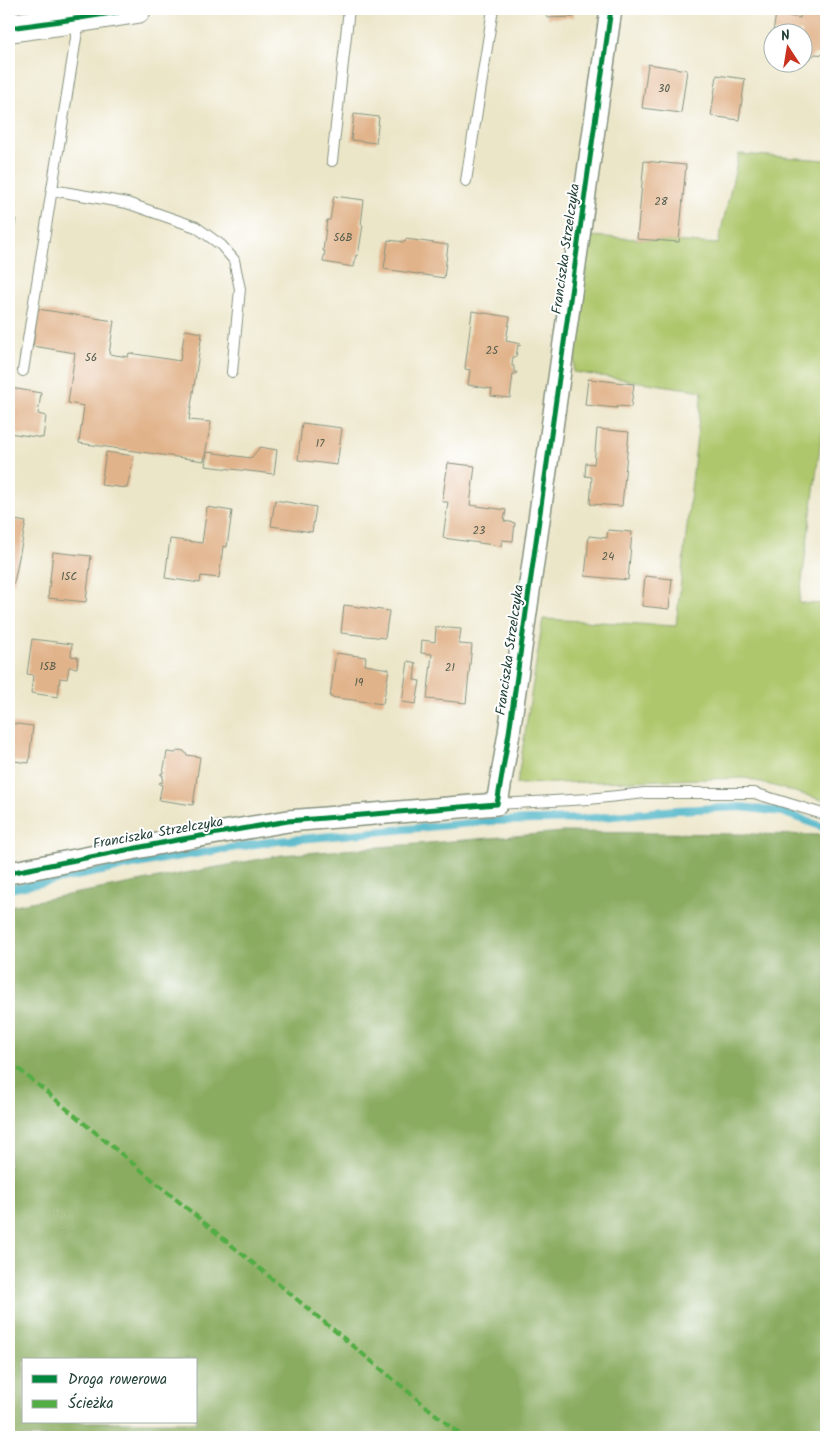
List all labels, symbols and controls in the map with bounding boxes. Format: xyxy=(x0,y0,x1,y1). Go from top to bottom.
north arrow xyxy=(762,22,812,72)
text: N xyxy=(779,25,792,48)
house number: 30 xyxy=(658,80,670,98)
street label: Franciszka Strzelczyka xyxy=(546,182,586,316)
house number: 28 xyxy=(654,193,668,211)
house number: 56B xyxy=(333,229,353,247)
house number: 25 xyxy=(486,342,499,360)
house number: 56 xyxy=(85,349,97,367)
house number: 17 xyxy=(316,435,325,453)
house number: 23 xyxy=(473,522,485,540)
house number: 24 xyxy=(602,548,614,566)
house number: 15C xyxy=(61,568,77,586)
street label: Franciszka Strzelczyka xyxy=(490,583,530,717)
house number: 15B xyxy=(40,658,56,676)
house number: 21 xyxy=(445,659,455,677)
house number: 19 xyxy=(355,674,364,692)
street label: Franciszka Strzelczyka xyxy=(91,811,225,855)
legend xyxy=(22,1358,198,1424)
text: Droga rowerowa xyxy=(68,1368,167,1392)
text: Ścieżka xyxy=(68,1392,113,1416)

